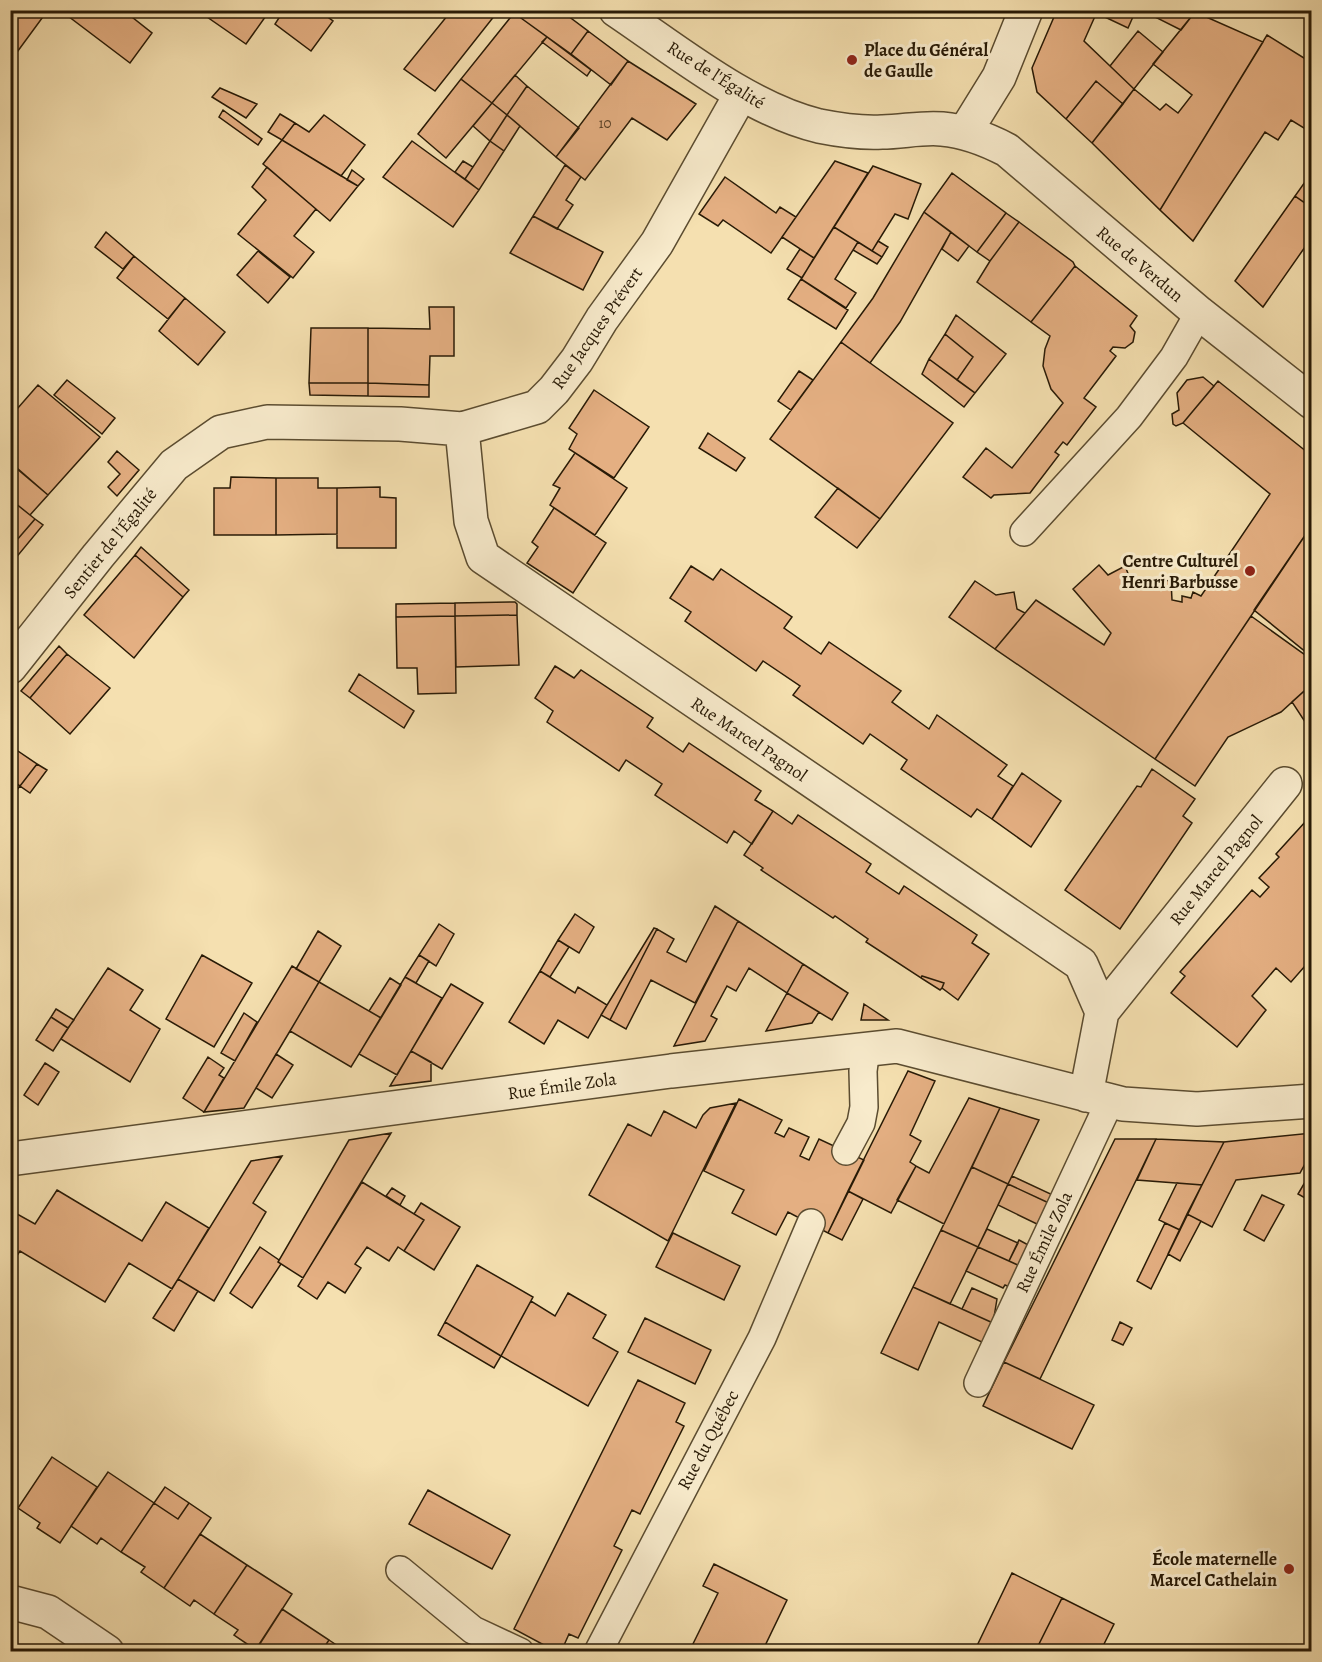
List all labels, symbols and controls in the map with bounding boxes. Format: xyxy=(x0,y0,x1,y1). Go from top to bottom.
street label: Rue de l'Égalité xyxy=(662,35,770,115)
place label: Place du Général de Gaulle xyxy=(864,38,989,83)
marker: Place du Général de Gaulle xyxy=(845,53,859,67)
house number: 10 xyxy=(598,113,612,133)
street label: Rue de Verdun xyxy=(1091,220,1189,308)
street label: Rue Jacques Prévert xyxy=(546,262,648,394)
street label: Sentier de l'Égalité xyxy=(58,483,162,603)
place label: Centre Culturel Henri Barbusse xyxy=(1121,549,1238,594)
marker: Centre Culturel Henri Barbusse xyxy=(1243,564,1257,578)
street label: Rue Marcel Pagnol xyxy=(686,691,812,787)
street label: Rue Marcel Pagnol xyxy=(1164,809,1268,930)
street label: Rue Émile Zola xyxy=(506,1066,619,1106)
street label: Rue Émile Zola xyxy=(1010,1187,1078,1297)
street label: Rue du Québec xyxy=(672,1386,744,1494)
place label: École maternelle Marcel Cathelain xyxy=(1150,1547,1277,1592)
marker: École maternelle Marcel Cathelain xyxy=(1282,1562,1296,1576)

